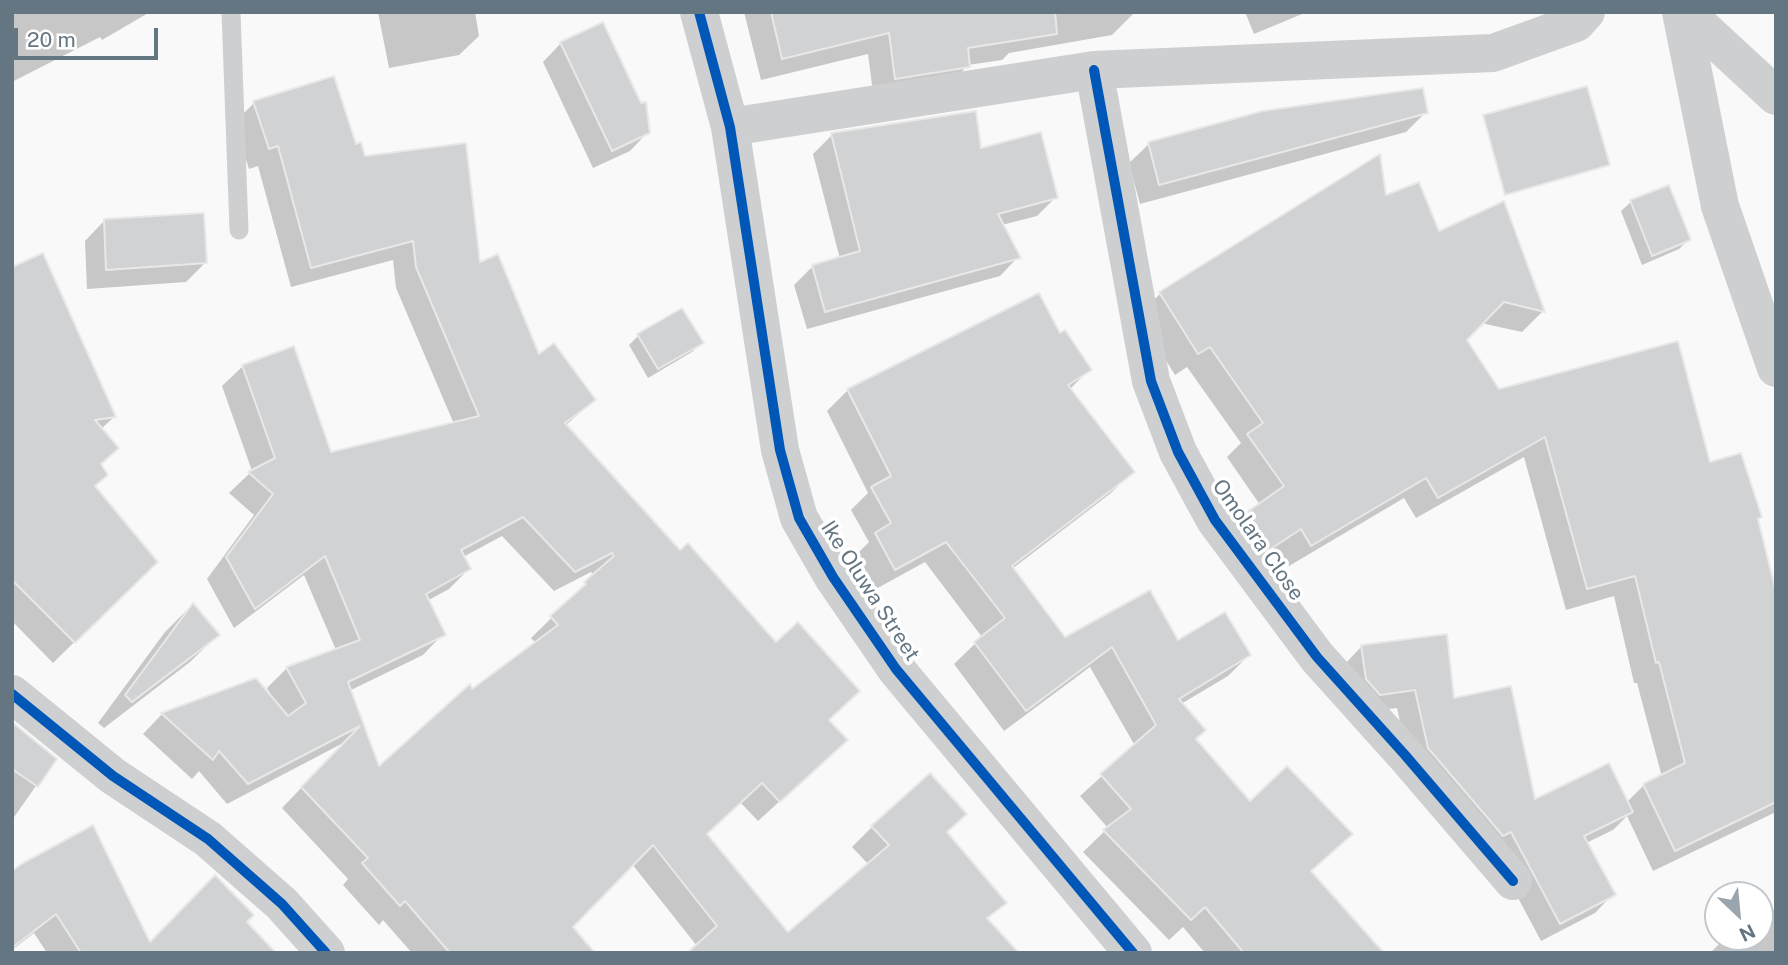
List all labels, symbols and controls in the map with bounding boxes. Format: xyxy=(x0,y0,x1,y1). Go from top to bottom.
scale bar xyxy=(18,14,161,58)
text: 20 m xyxy=(27,27,76,52)
street label: Omolara Close xyxy=(1207,474,1309,606)
street label: Ike Oluwa Street xyxy=(815,516,925,666)
north arrow xyxy=(1704,881,1774,951)
text: N xyxy=(1736,920,1759,946)

